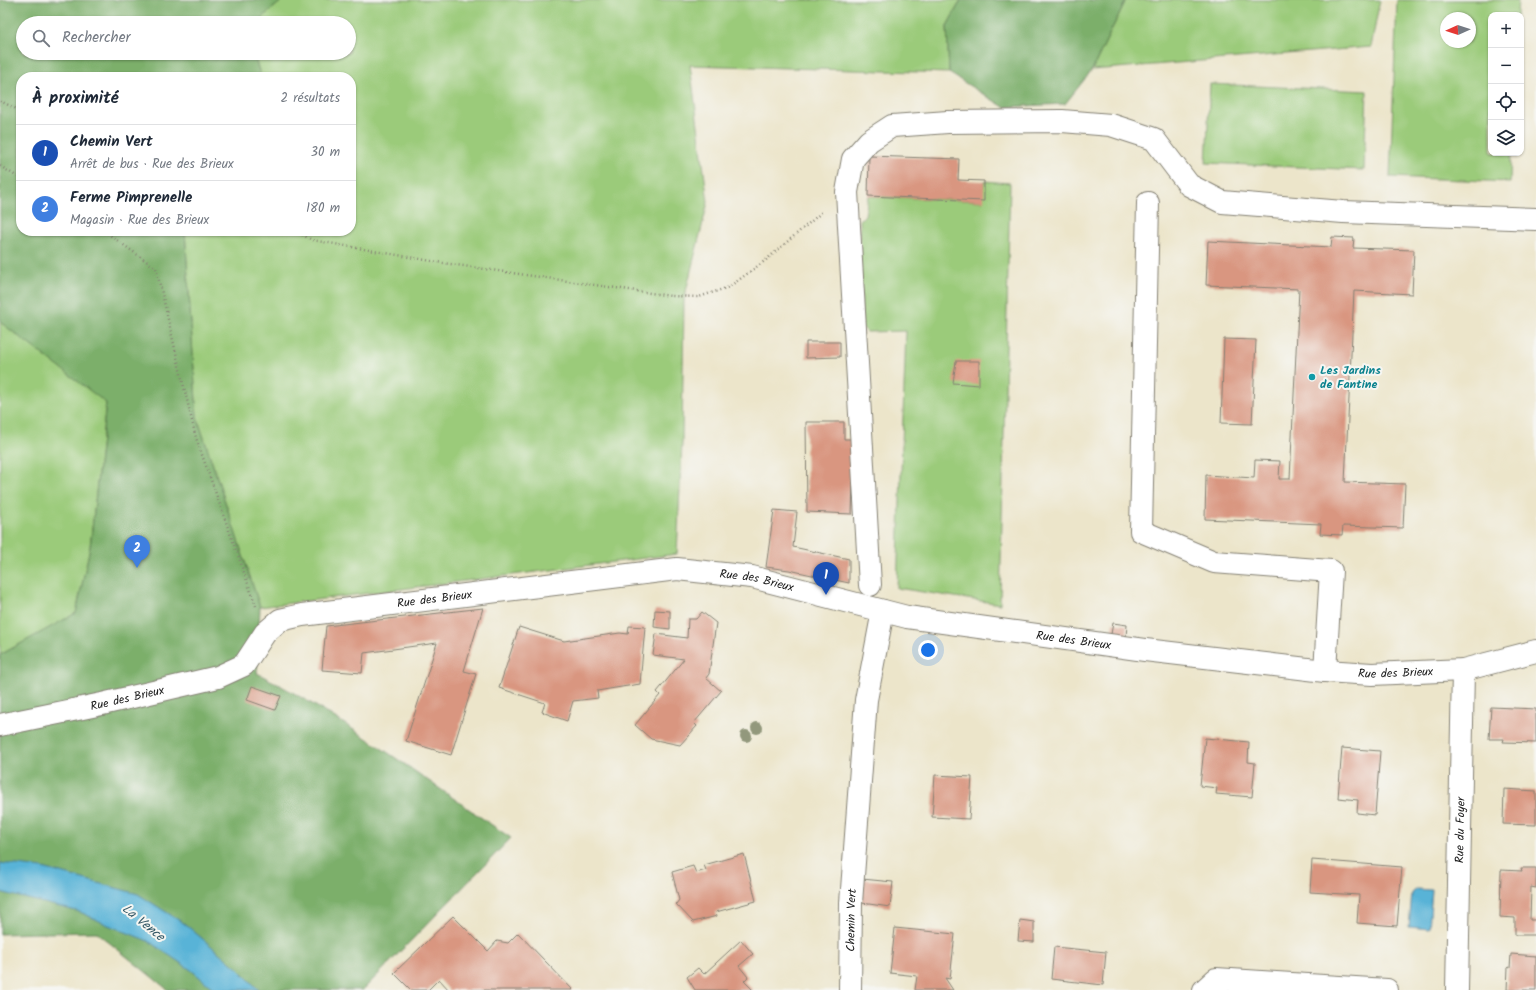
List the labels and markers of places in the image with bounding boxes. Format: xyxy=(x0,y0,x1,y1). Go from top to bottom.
place label: Les Jardins de Fantine xyxy=(1320,361,1381,394)
marker: Les Jardins de Fantine xyxy=(1307,372,1317,382)
pin: 2 xyxy=(124,535,150,568)
pin: 1 xyxy=(813,562,839,595)

